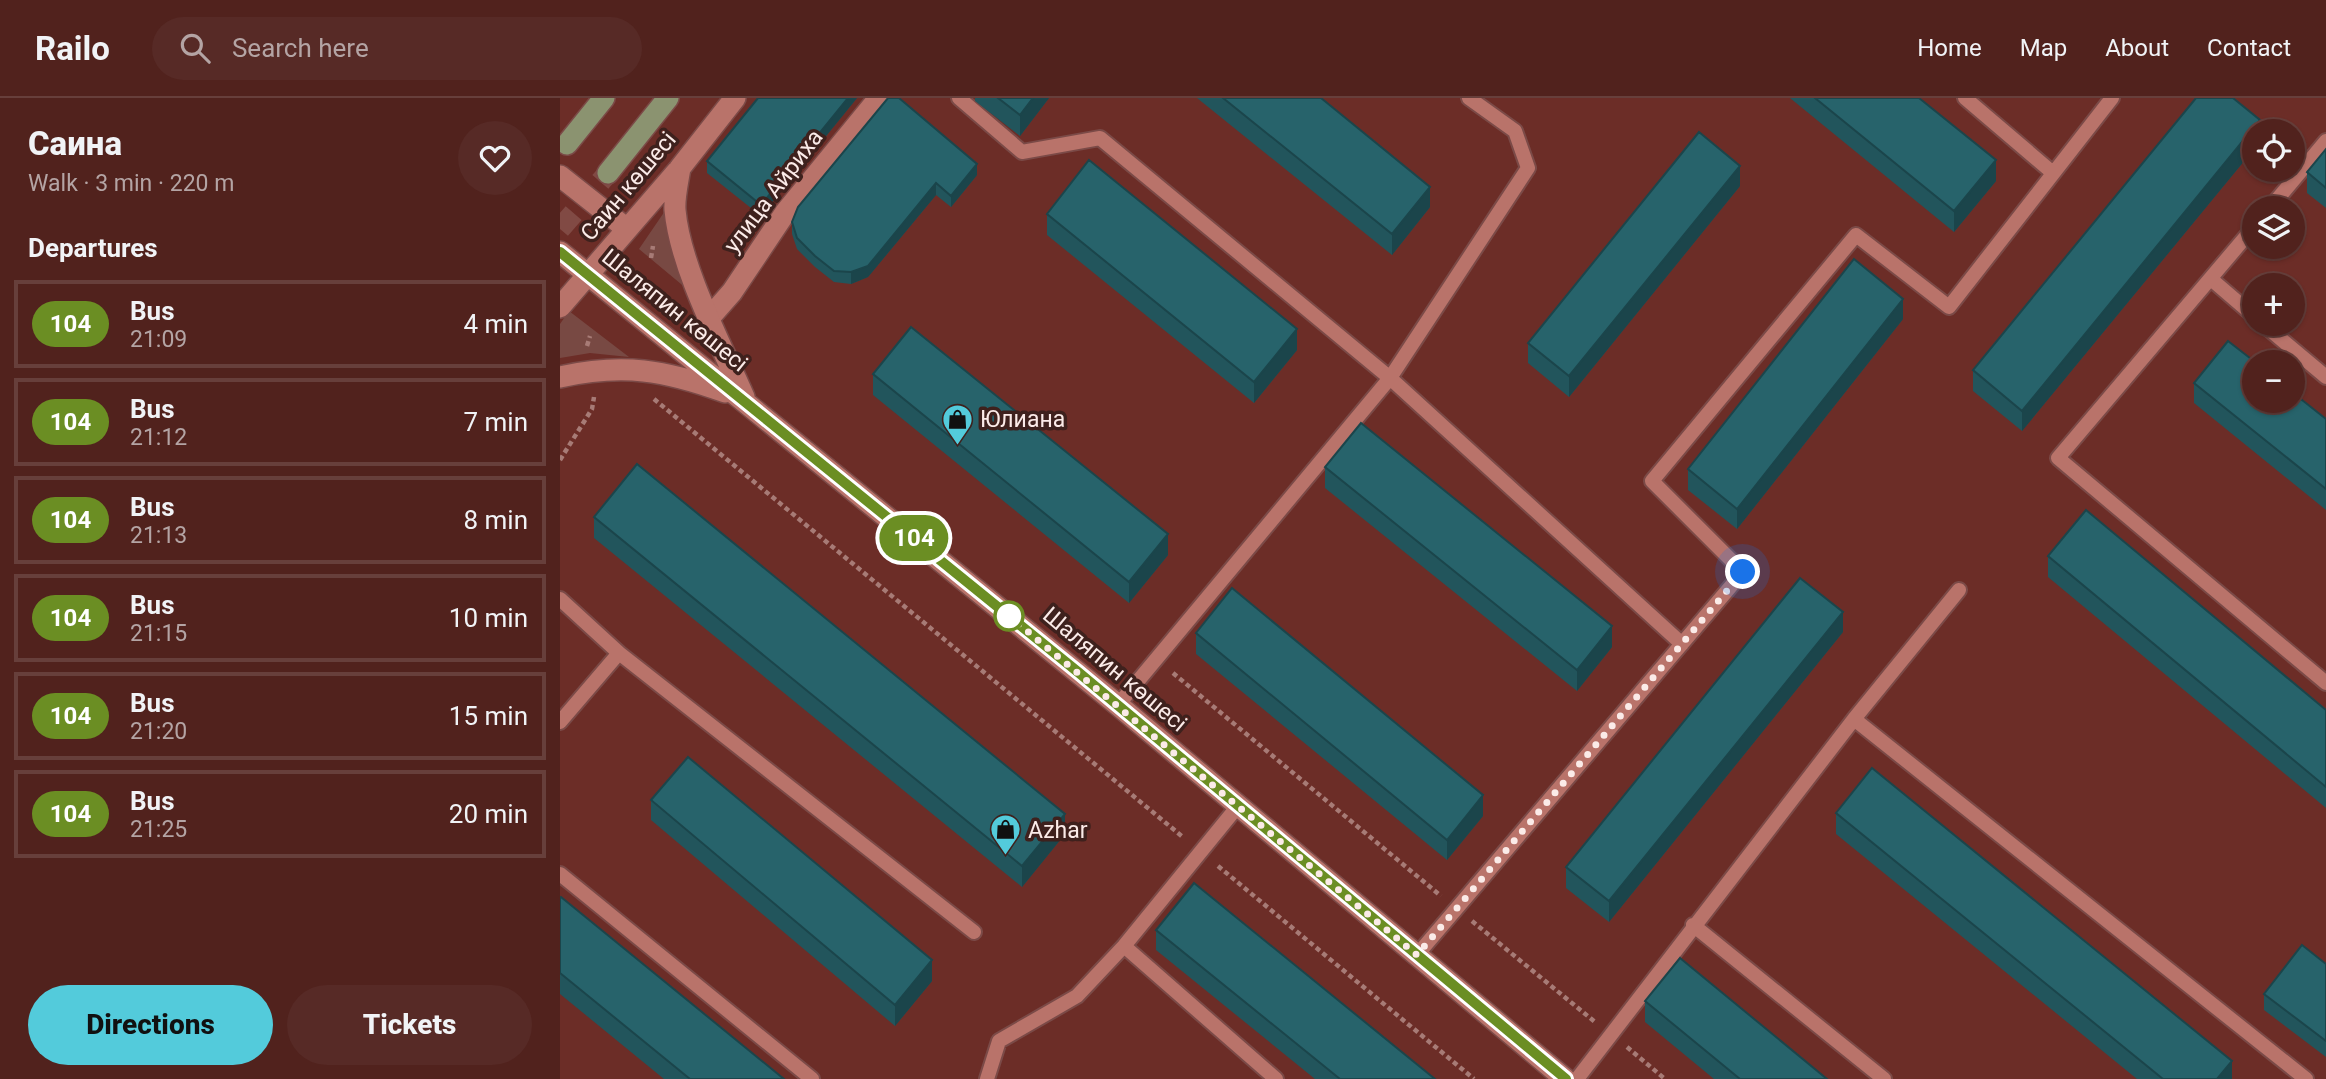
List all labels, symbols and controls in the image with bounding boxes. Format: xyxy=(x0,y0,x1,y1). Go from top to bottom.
search box xyxy=(152,17,642,80)
text: Railo xyxy=(35,29,110,68)
icon: search xyxy=(176,29,214,67)
text: Search here xyxy=(232,33,369,63)
text: Home xyxy=(1917,34,1982,62)
text: Map xyxy=(2020,34,2067,62)
text: About xyxy=(2105,34,2169,62)
text: Contact xyxy=(2207,34,2291,62)
map controls xyxy=(2242,119,2305,413)
button: locate xyxy=(2242,119,2305,182)
button: heart xyxy=(458,121,532,195)
text: Саина xyxy=(28,124,122,163)
street label: улица Айриха xyxy=(718,124,828,258)
street label: Саин көшесі xyxy=(575,127,682,246)
text: Walk · 3 min · 220 m xyxy=(28,170,234,197)
button: layers xyxy=(2242,196,2305,259)
text: Departures xyxy=(28,233,158,263)
street label: Шаляпин көшесі xyxy=(596,243,753,377)
button: + xyxy=(2242,273,2305,336)
text: Bus xyxy=(130,296,175,326)
text: 4 min xyxy=(463,309,528,339)
text: 104 xyxy=(50,310,91,338)
text: 21:09 xyxy=(130,326,187,353)
button: − xyxy=(2242,350,2305,413)
text: Bus xyxy=(130,394,175,424)
shop icon: Юлиана xyxy=(940,402,974,446)
place label: Юлиана xyxy=(980,406,1065,433)
text: 7 min xyxy=(463,407,528,437)
text: 104 xyxy=(50,408,91,436)
text: 21:12 xyxy=(130,424,187,451)
text: Bus xyxy=(130,492,175,522)
text: 8 min xyxy=(463,505,528,535)
text: 104 xyxy=(50,506,91,534)
line badge: 104 xyxy=(874,515,954,561)
text: 21:13 xyxy=(130,522,187,549)
text: 104 xyxy=(893,524,935,552)
your location xyxy=(1725,554,1760,589)
text: Bus xyxy=(130,590,175,620)
unlabelled marker xyxy=(994,601,1024,631)
street label: Шаляпин көшесі xyxy=(1037,601,1192,737)
text: 10 min xyxy=(449,603,528,633)
text: 104 xyxy=(50,604,91,632)
text: 21:15 xyxy=(130,620,187,647)
text: Bus xyxy=(130,688,175,718)
text: 15 min xyxy=(449,701,528,731)
text: 104 xyxy=(50,702,91,730)
text: 21:20 xyxy=(130,718,187,745)
text: Bus xyxy=(130,786,175,816)
text: 20 min xyxy=(449,799,528,829)
text: 104 xyxy=(50,800,91,828)
shop icon: Azhar xyxy=(988,813,1022,857)
text: 21:25 xyxy=(130,816,187,843)
place label: Azhar xyxy=(1028,817,1088,844)
button: Directions xyxy=(28,985,273,1065)
button: Tickets xyxy=(287,985,532,1065)

